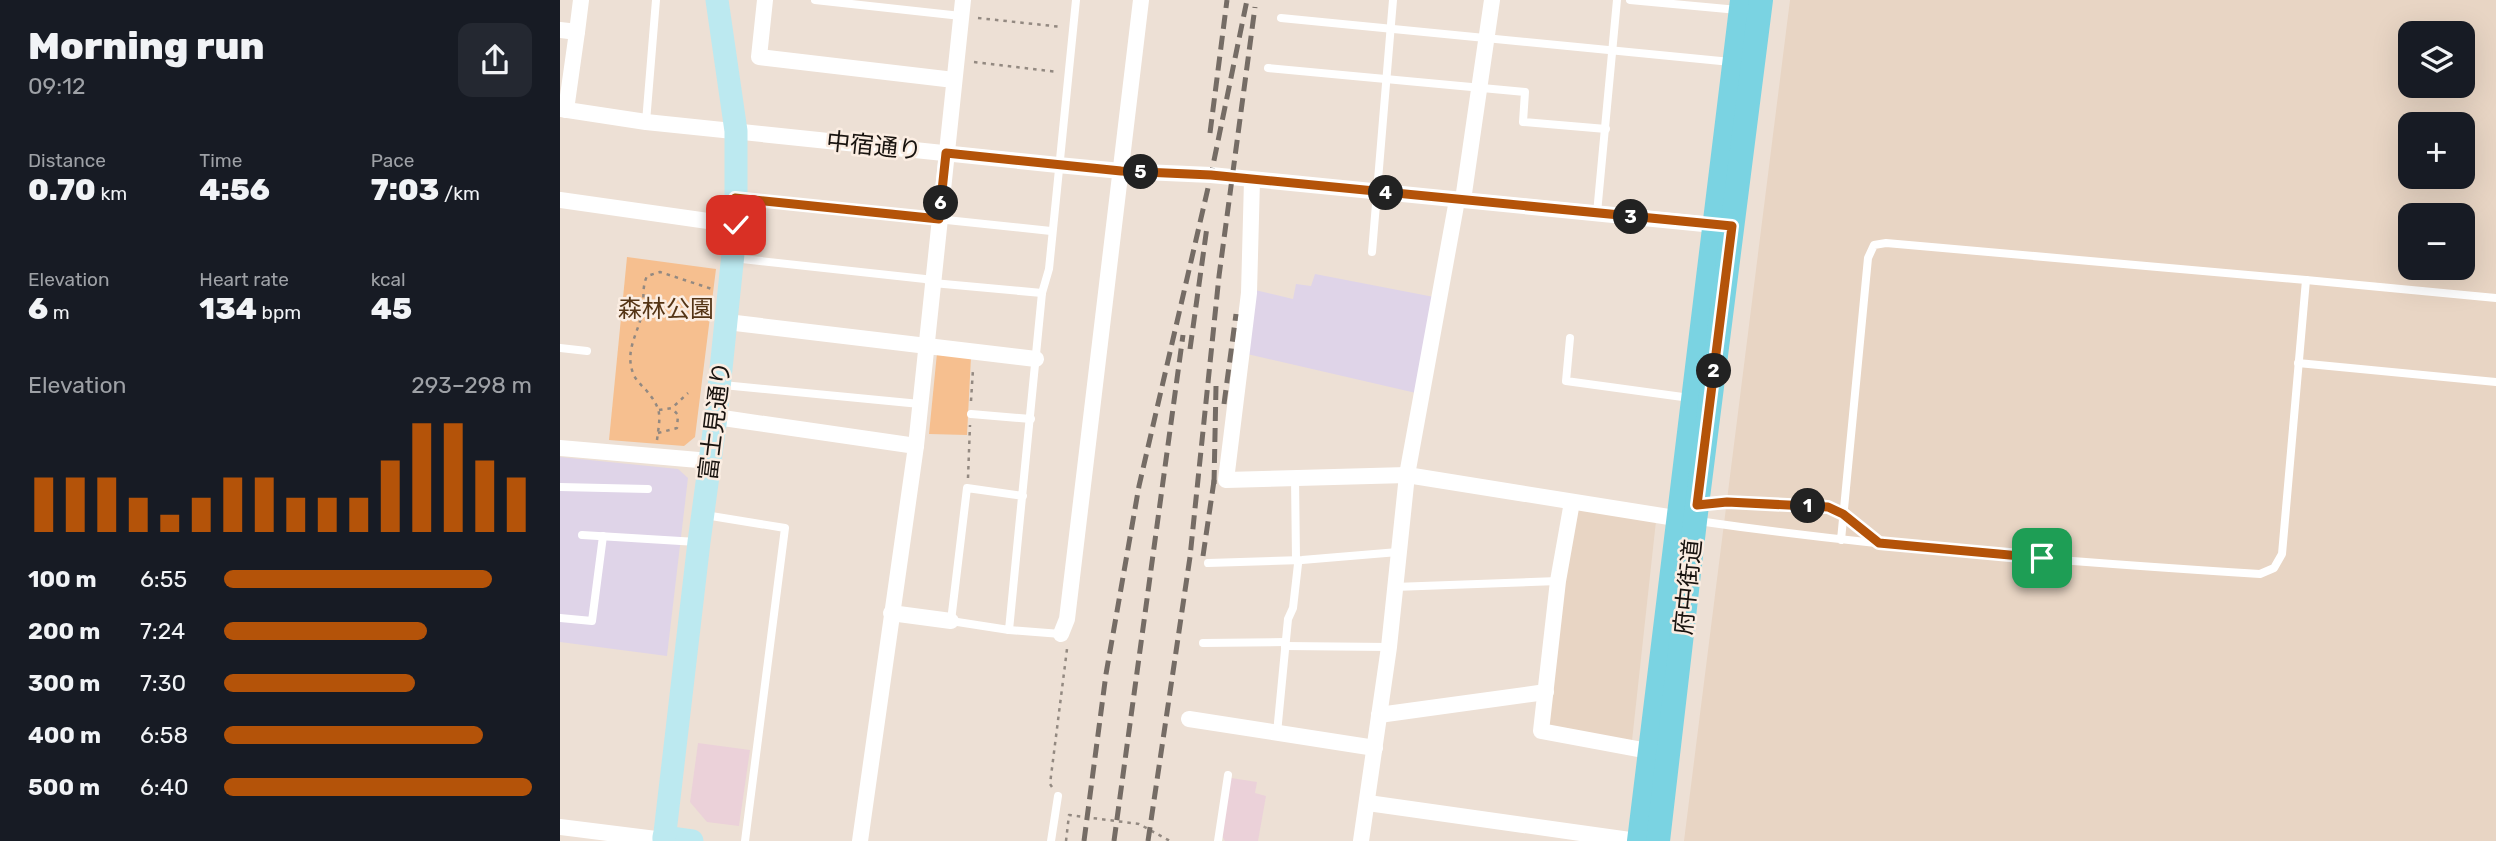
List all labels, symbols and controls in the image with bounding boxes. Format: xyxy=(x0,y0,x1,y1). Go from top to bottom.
map controls xyxy=(2398,21,2475,280)
button: layers xyxy=(2398,21,2475,98)
text: Morning run xyxy=(28,23,265,69)
button: share xyxy=(458,23,532,97)
text: 09:12 xyxy=(28,72,85,100)
button: + xyxy=(2398,112,2475,189)
street label: 中宿通り xyxy=(825,127,923,165)
text: Distance xyxy=(28,149,106,172)
text: Time xyxy=(199,149,242,172)
text: Pace xyxy=(371,149,414,172)
pin: 5 xyxy=(1124,154,1158,190)
text: 5 xyxy=(1134,160,1147,183)
text: 0.70 xyxy=(28,172,96,208)
text: 4:56 xyxy=(199,172,270,208)
text: 7:03 xyxy=(371,172,439,208)
pin: 4 xyxy=(1368,176,1404,210)
text: 4 xyxy=(1379,181,1392,204)
text: km xyxy=(96,182,127,205)
text: /km xyxy=(439,182,480,205)
pin: 6 xyxy=(924,186,958,220)
text: 6 xyxy=(934,191,947,214)
pin xyxy=(706,195,766,255)
pin: 3 xyxy=(1614,200,1648,234)
button: − xyxy=(2398,203,2475,280)
text: 3 xyxy=(1624,205,1637,228)
icon: check xyxy=(717,206,755,244)
text: Elevation xyxy=(28,268,109,291)
text: Heart rate xyxy=(199,268,289,291)
text: kcal xyxy=(371,268,406,291)
text: 6 xyxy=(28,291,48,327)
text: 134 xyxy=(199,291,257,327)
text: 45 xyxy=(371,291,412,327)
park label: 森林公園 xyxy=(618,295,714,323)
text: m xyxy=(48,301,70,324)
text: bpm xyxy=(257,301,301,324)
pin: 2 xyxy=(1696,354,1732,388)
text: 2 xyxy=(1707,359,1720,382)
street label: 富士見通り xyxy=(694,360,736,482)
text: Elevation xyxy=(28,371,127,399)
text: 293–298 m xyxy=(411,371,532,399)
pin: 1 xyxy=(1790,489,1826,524)
text: 1 xyxy=(1803,494,1812,517)
pin xyxy=(2012,528,2072,588)
street label: 府中街道 xyxy=(1669,538,1707,636)
icon: arrive xyxy=(2023,539,2061,577)
text: 100 m xyxy=(28,565,97,593)
text: 6:55 xyxy=(140,565,187,593)
text: 200 m xyxy=(28,617,100,645)
text: 7:24 xyxy=(140,617,185,645)
text: 300 m xyxy=(28,669,100,697)
text: 7:30 xyxy=(140,669,186,697)
text: 400 m xyxy=(28,721,101,749)
text: 6:58 xyxy=(140,721,188,749)
text: 500 m xyxy=(28,773,100,801)
text: 6:40 xyxy=(140,773,189,801)

